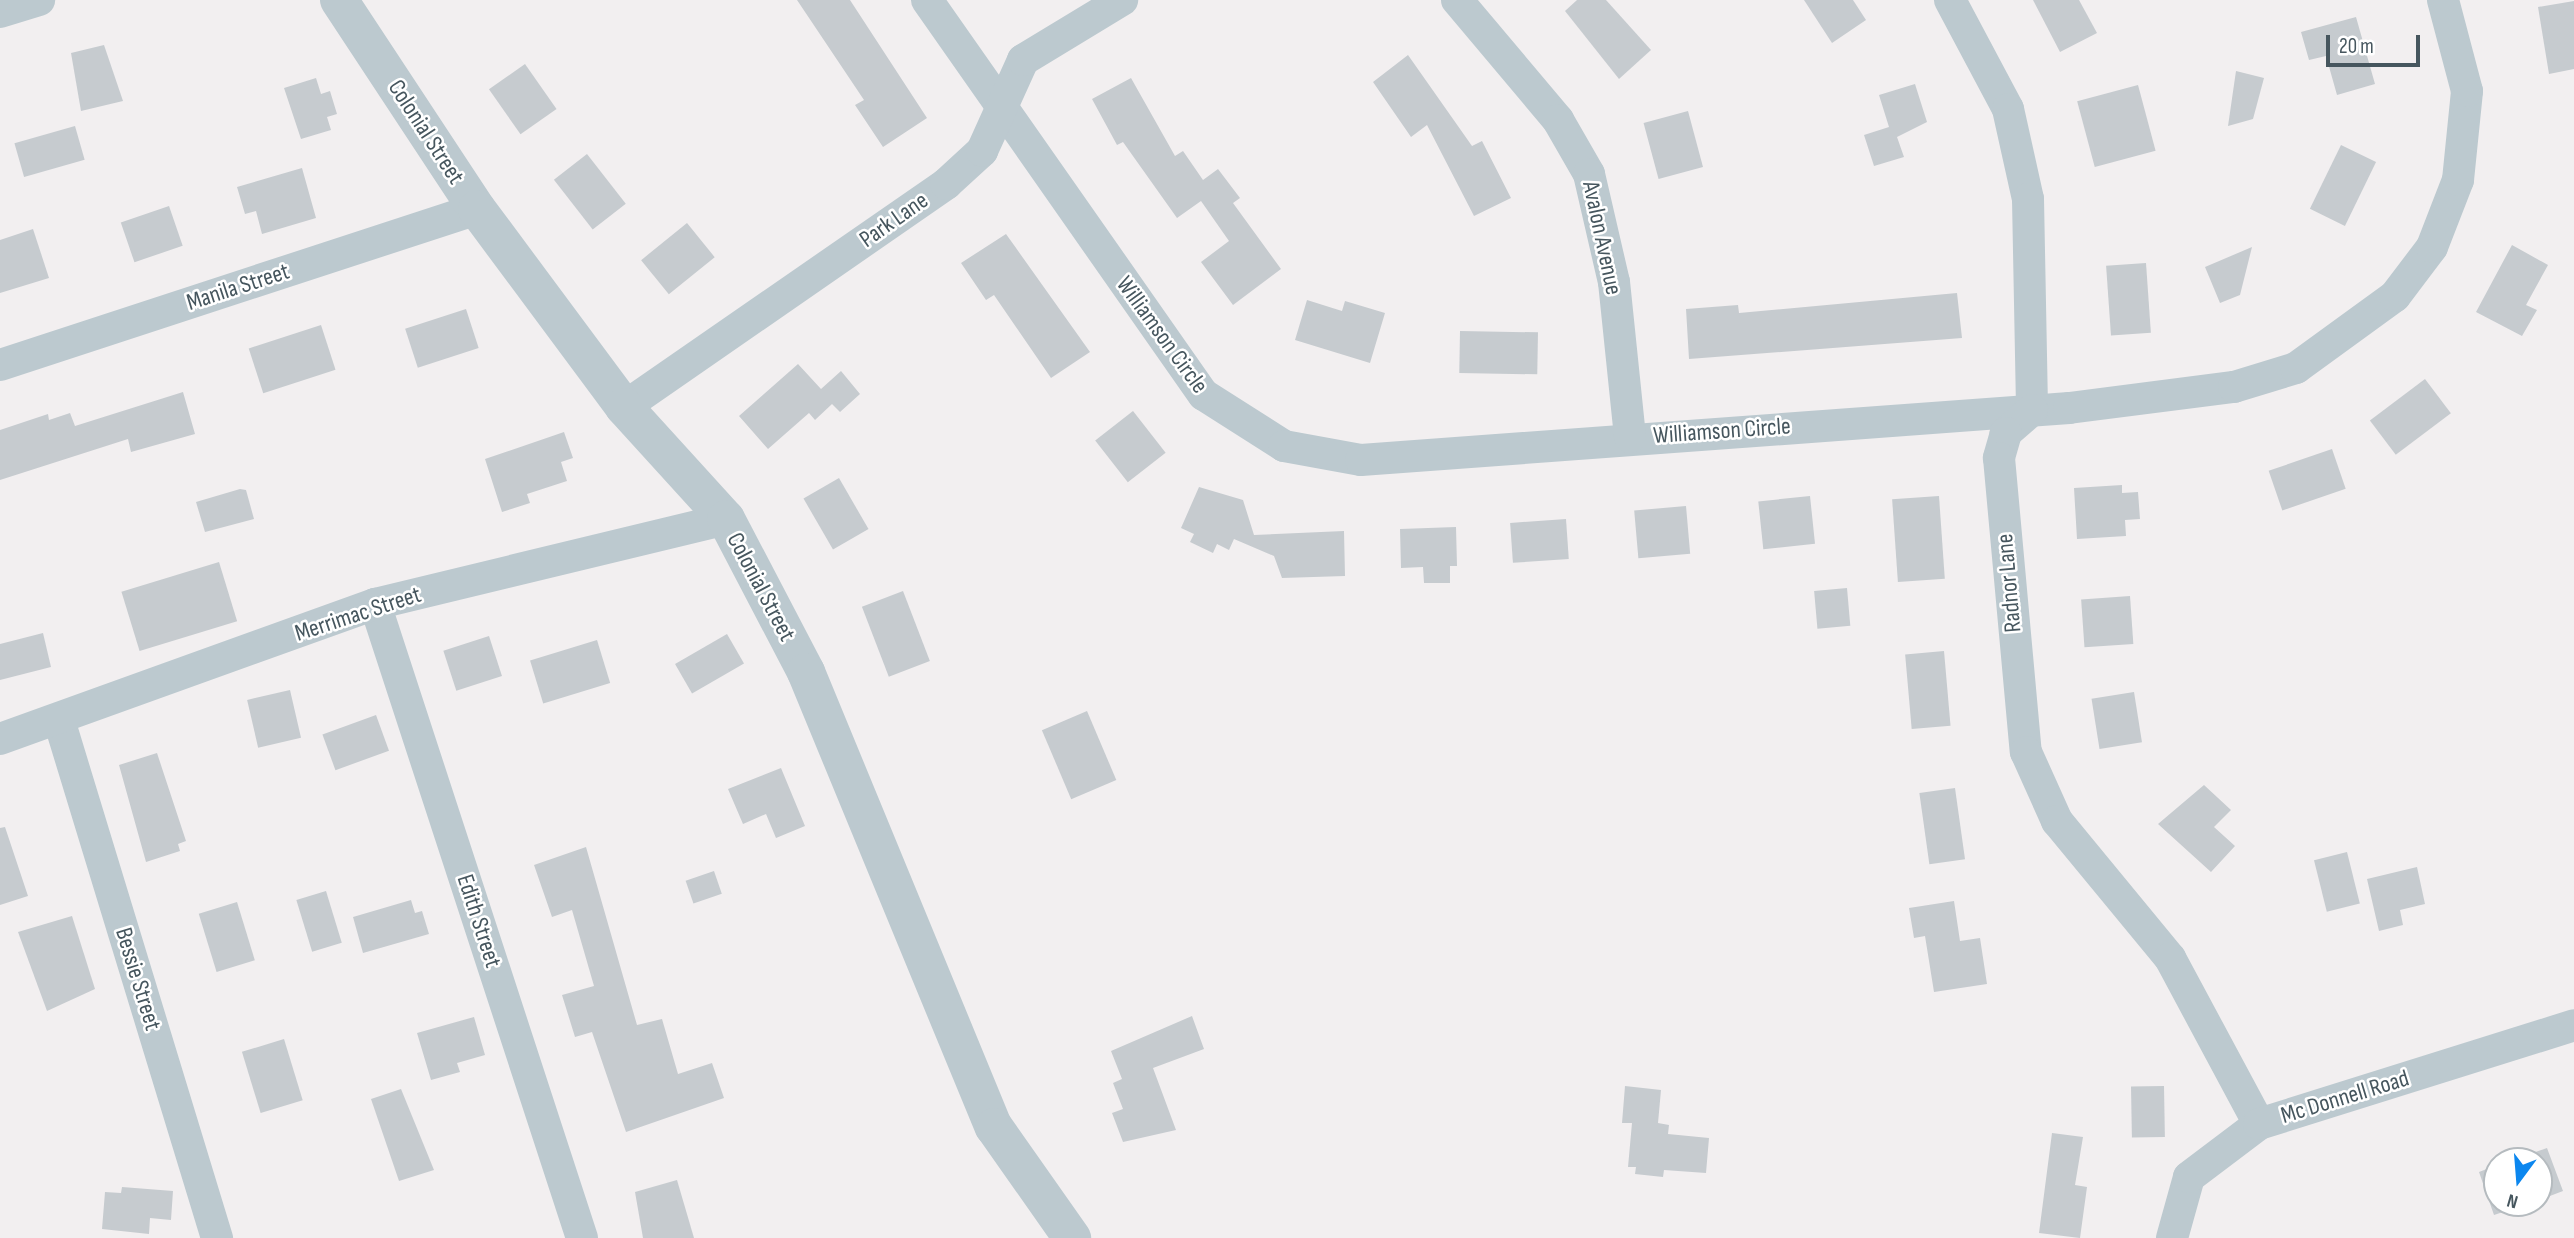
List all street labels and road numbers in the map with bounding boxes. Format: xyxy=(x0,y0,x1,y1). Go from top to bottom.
street label: Colonial Street xyxy=(382,74,470,190)
street label: Avalon Avenue xyxy=(1576,179,1628,297)
street label: Park Lane xyxy=(854,186,934,254)
street label: Manila Street xyxy=(183,257,293,317)
street label: Williamson Circle xyxy=(1110,271,1214,399)
street label: Williamson Circle xyxy=(1652,412,1792,450)
street label: Colonial Street xyxy=(720,528,802,646)
street label: Radnor Lane xyxy=(1990,532,2028,634)
street label: Merrimac Street xyxy=(291,580,425,648)
street label: Edith Street xyxy=(450,871,508,971)
street label: Bessie Street xyxy=(109,924,167,1034)
street label: Mc Donnell Road xyxy=(2278,1064,2412,1130)

